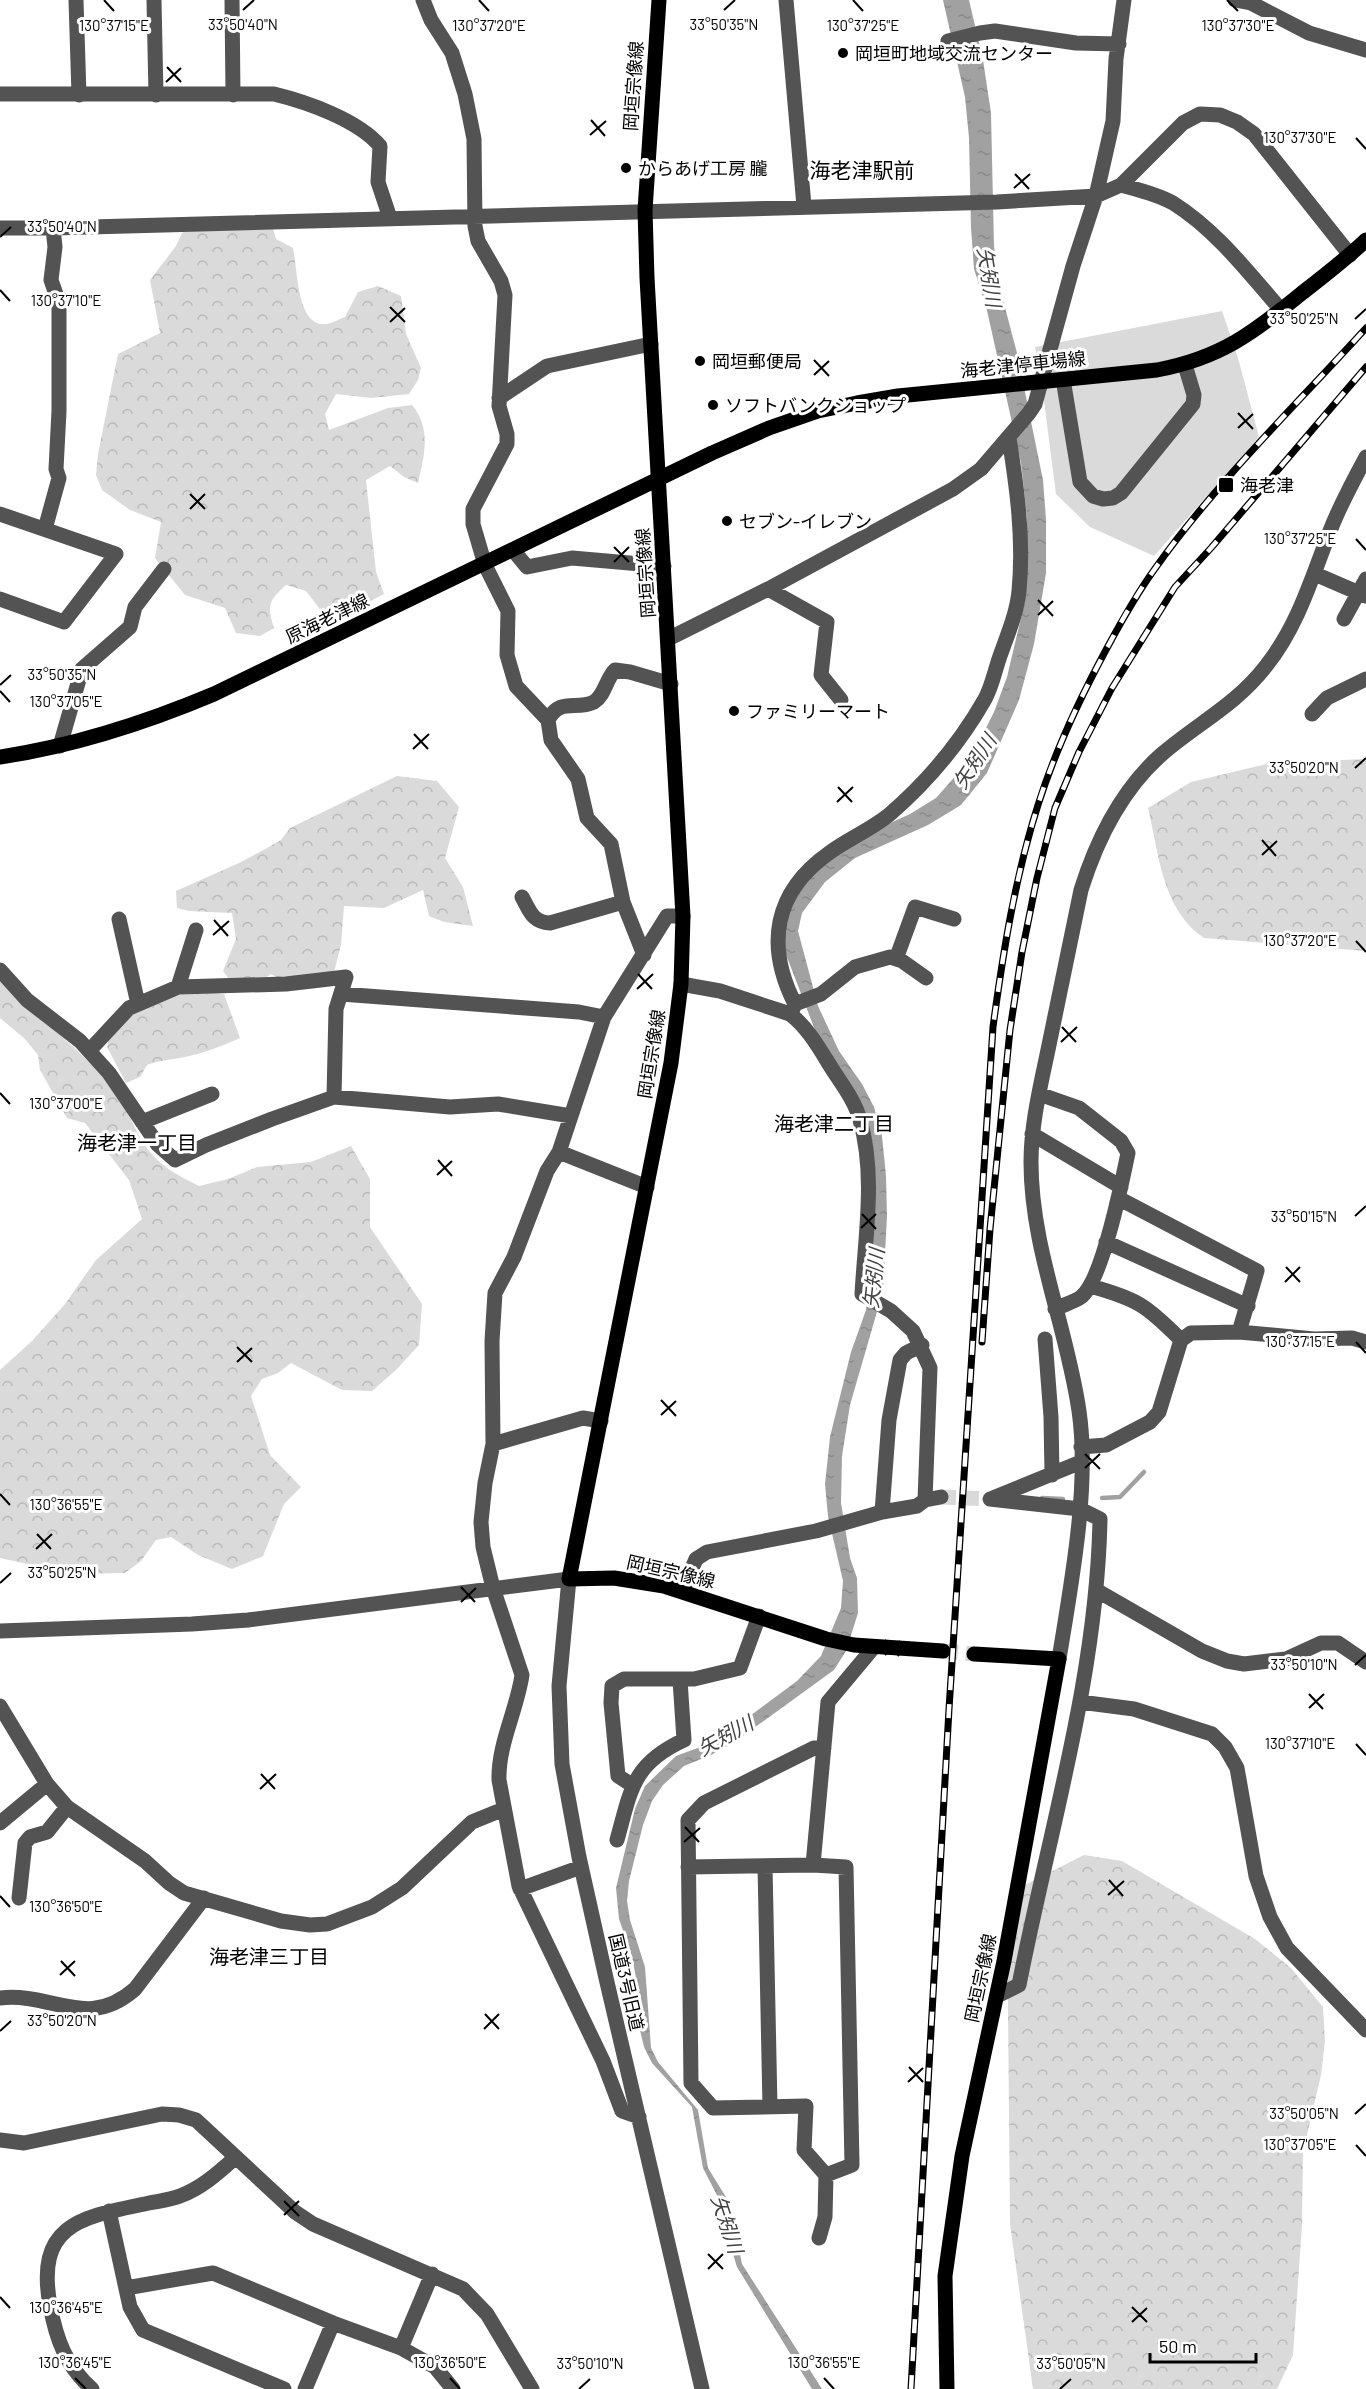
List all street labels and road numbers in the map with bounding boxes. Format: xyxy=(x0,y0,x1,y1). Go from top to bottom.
street label: 岡垣宗像線 xyxy=(619,40,647,132)
street label: 海老津停車場線 xyxy=(959,346,1087,382)
street label: 岡垣宗像線 xyxy=(631,527,659,619)
street label: 原海老津線 xyxy=(282,588,372,648)
street label: 岡垣宗像線 xyxy=(633,1008,669,1100)
street label: 岡垣宗像線 xyxy=(625,1550,717,1592)
street label: 国道3号旧道 xyxy=(605,1931,649,2033)
street label: 岡垣宗像線 xyxy=(960,1932,1000,2024)

